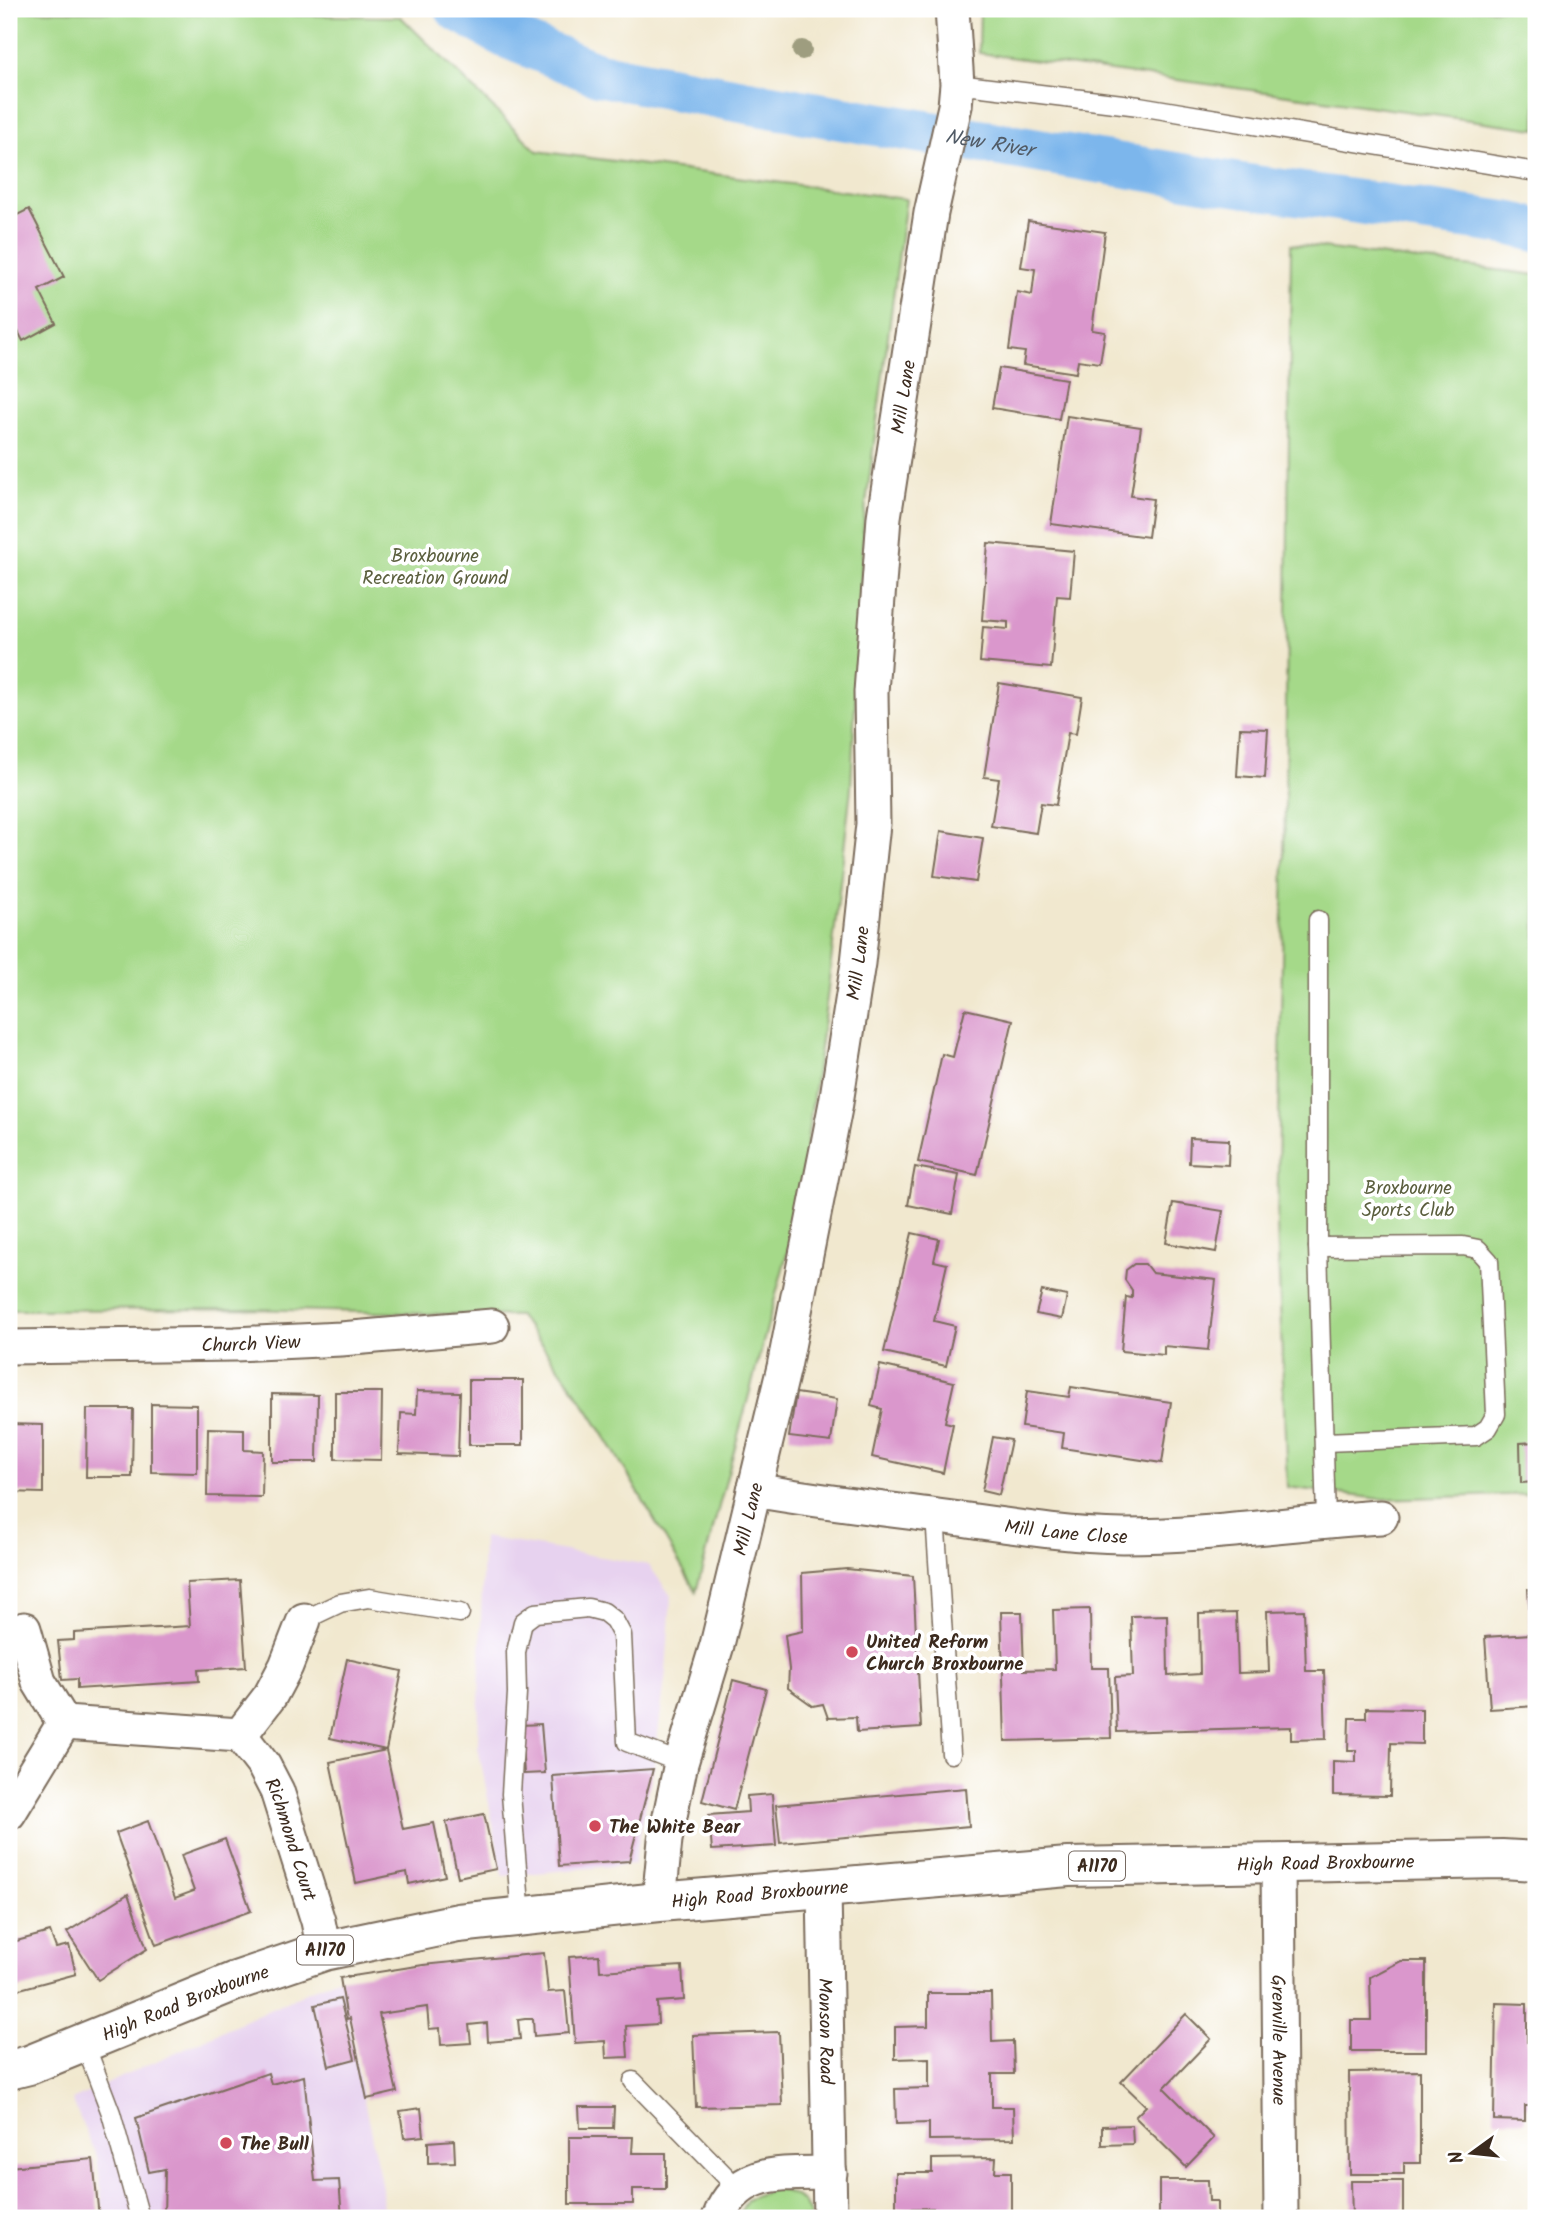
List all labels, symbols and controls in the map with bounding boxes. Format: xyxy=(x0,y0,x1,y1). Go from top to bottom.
water label: New River xyxy=(943,121,1040,169)
street label: Mill Lane xyxy=(884,358,925,436)
park label: Broxbourne Recreation Ground xyxy=(362,542,508,594)
street label: Mill Lane xyxy=(839,924,879,1002)
park label: Broxbourne Sports Club xyxy=(1362,1174,1454,1226)
street label: Church View xyxy=(201,1328,302,1361)
street label: Mill Lane xyxy=(726,1479,773,1559)
street label: Mill Lane Close xyxy=(1002,1512,1128,1553)
place label: United Reform Church Broxbourne xyxy=(866,1628,1024,1680)
marker: United Reform Church Broxbourne xyxy=(844,1644,860,1660)
street label: Richmond Court xyxy=(256,1773,324,1906)
place label: The White Bear xyxy=(609,1813,741,1843)
marker: The White Bear xyxy=(587,1818,603,1834)
street label: High Road Broxbourne xyxy=(1236,1848,1415,1881)
road number: A1170 xyxy=(1069,1852,1125,1880)
street label: High Road Broxbourne xyxy=(670,1873,850,1918)
road number: A1170 xyxy=(297,1936,353,1964)
street label: High Road Broxbourne xyxy=(98,1958,274,2051)
street label: Grenville Avenue xyxy=(1262,1975,1293,2106)
street label: Monson Road xyxy=(809,1978,841,2085)
north arrow xyxy=(1436,2118,1506,2188)
place label: The Bull xyxy=(240,2130,310,2160)
marker: The Bull xyxy=(218,2135,234,2151)
text: N xyxy=(1441,2147,1474,2167)

